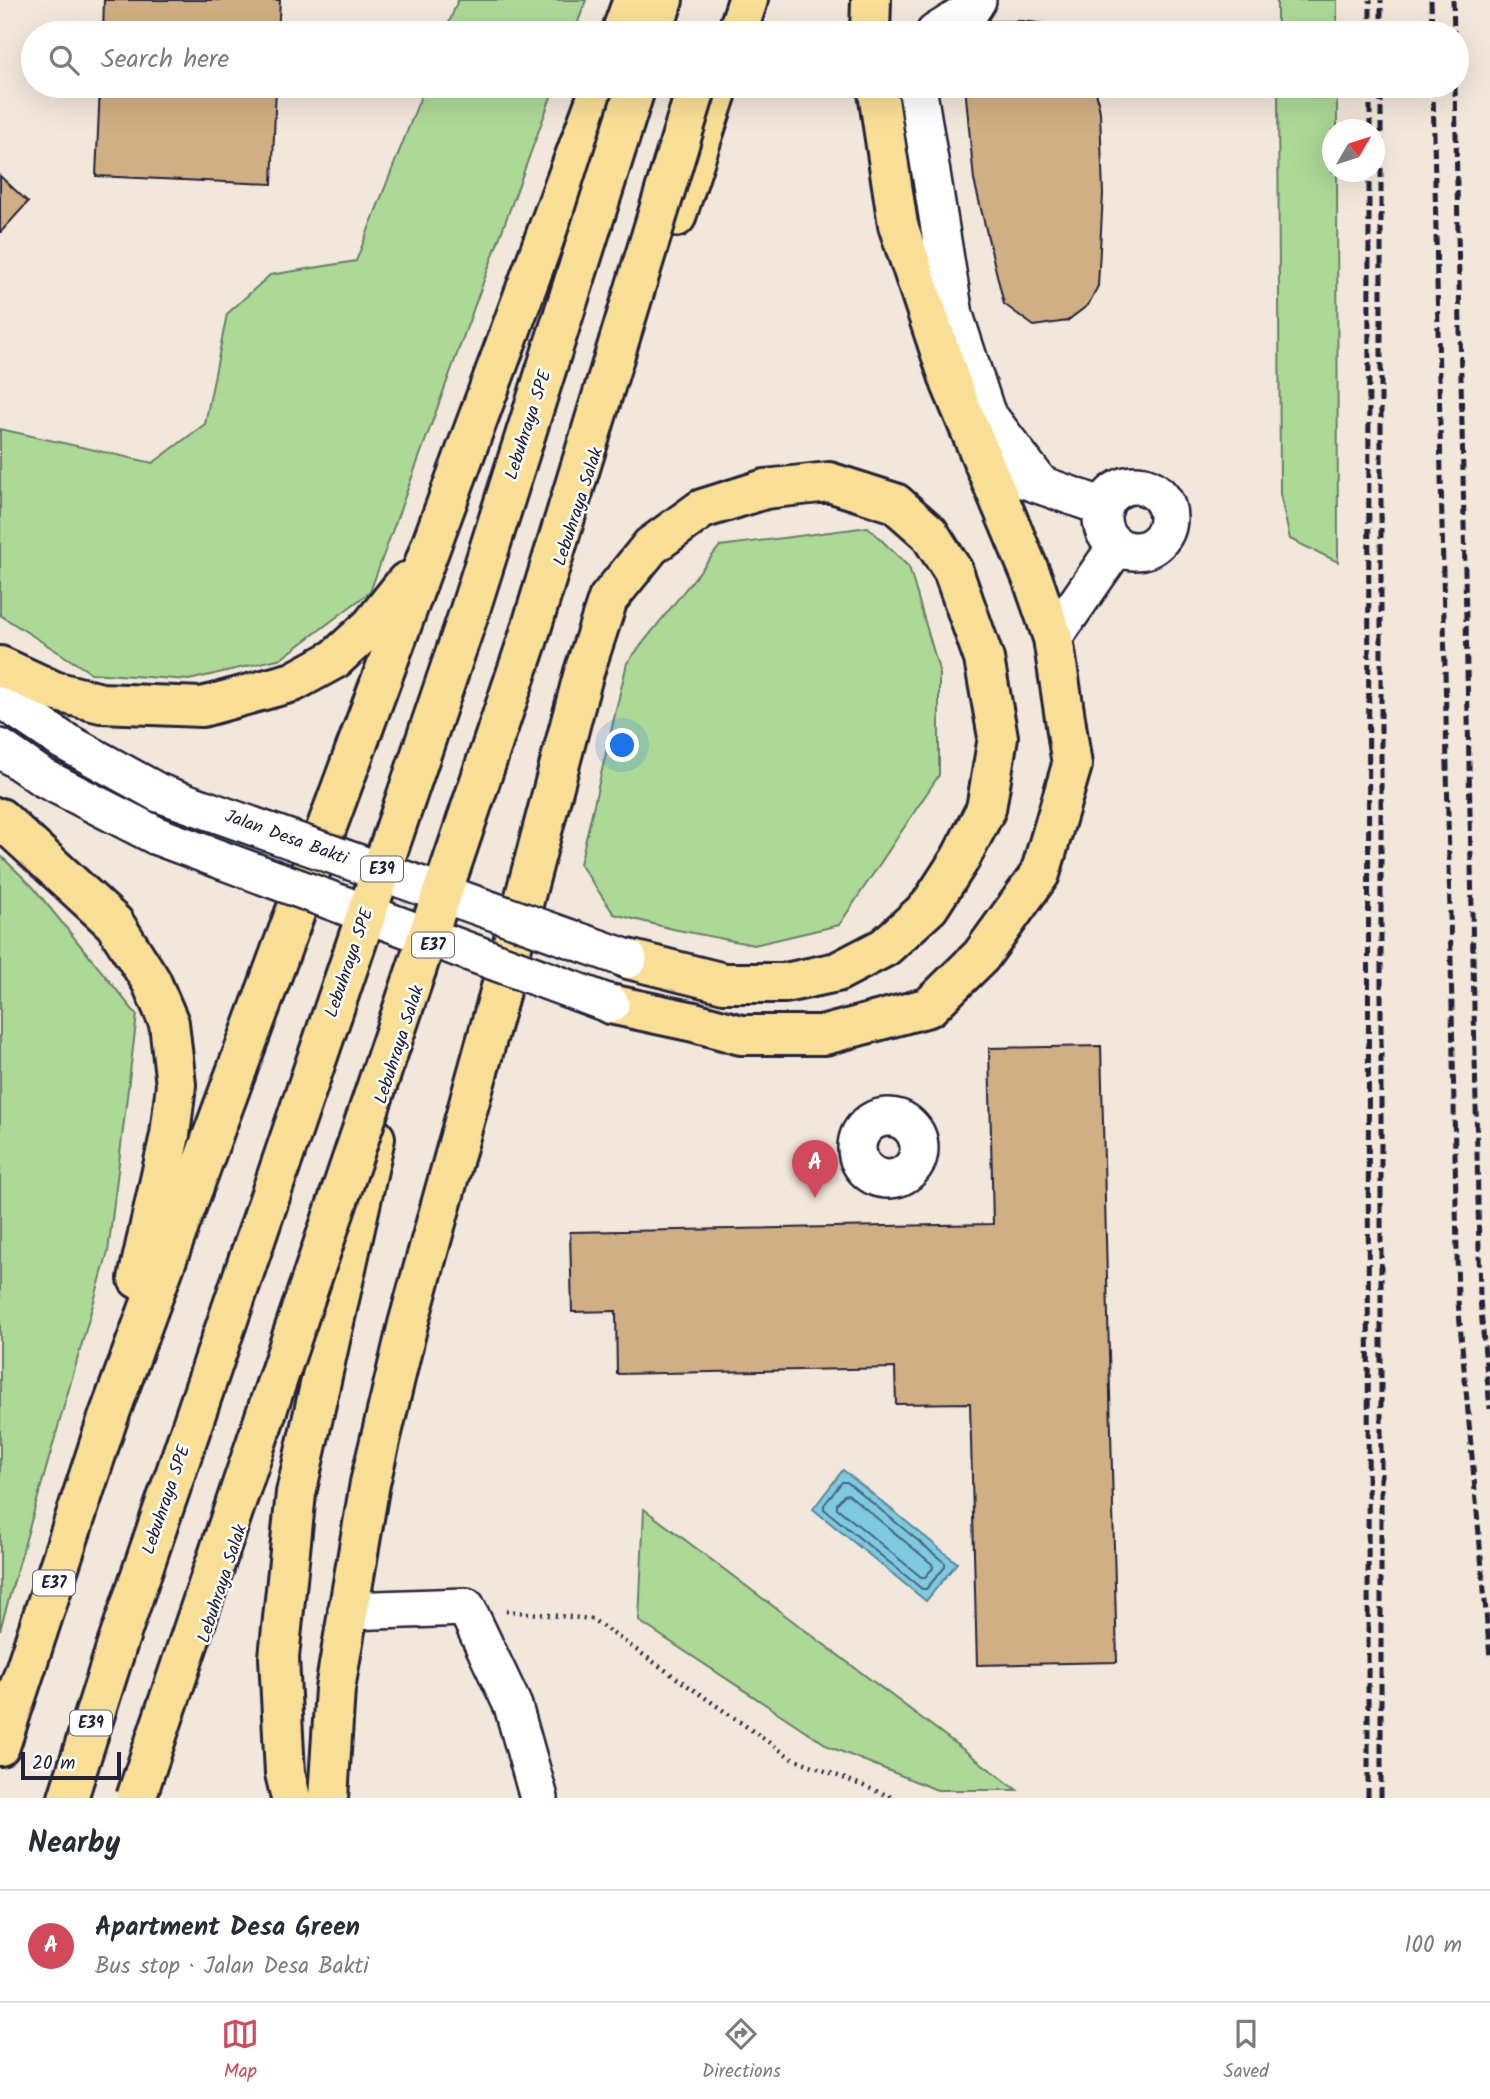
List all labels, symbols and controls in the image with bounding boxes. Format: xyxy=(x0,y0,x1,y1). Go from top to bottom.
search box xyxy=(21,21,1469,98)
text: Search here xyxy=(101,39,229,81)
icon: search xyxy=(45,41,83,79)
north arrow xyxy=(1322,119,1385,182)
street label: Lebuhraya SPE xyxy=(498,366,561,484)
street label: Lebuhraya Salak xyxy=(546,443,612,570)
your location xyxy=(605,728,639,762)
street label: Jalan Desa Bakti xyxy=(220,802,352,874)
road number: E39 xyxy=(361,856,403,882)
street label: Lebuhraya SPE xyxy=(318,904,382,1022)
road number: E37 xyxy=(412,932,454,958)
street label: Lebuhraya Salak xyxy=(367,981,433,1108)
pin: A xyxy=(792,1140,838,1198)
street label: Lebuhraya SPE xyxy=(135,1441,199,1559)
street label: Lebuhraya Salak xyxy=(190,1520,256,1647)
road number: E37 xyxy=(33,1570,75,1596)
road number: E39 xyxy=(70,1710,112,1736)
scale bar xyxy=(21,1749,121,1781)
text: 20 m xyxy=(32,1749,75,1779)
text: Nearby xyxy=(28,1820,120,1868)
text: Apartment Desa Green xyxy=(95,1907,360,1949)
text: A xyxy=(44,1928,58,1964)
text: 100 m xyxy=(1404,1928,1462,1964)
text: Bus stop · Jalan Desa Bakti xyxy=(95,1949,369,1985)
tab: Map xyxy=(221,2015,259,2087)
tab: Directions xyxy=(702,2015,781,2087)
tab: Saved xyxy=(1224,2015,1269,2087)

